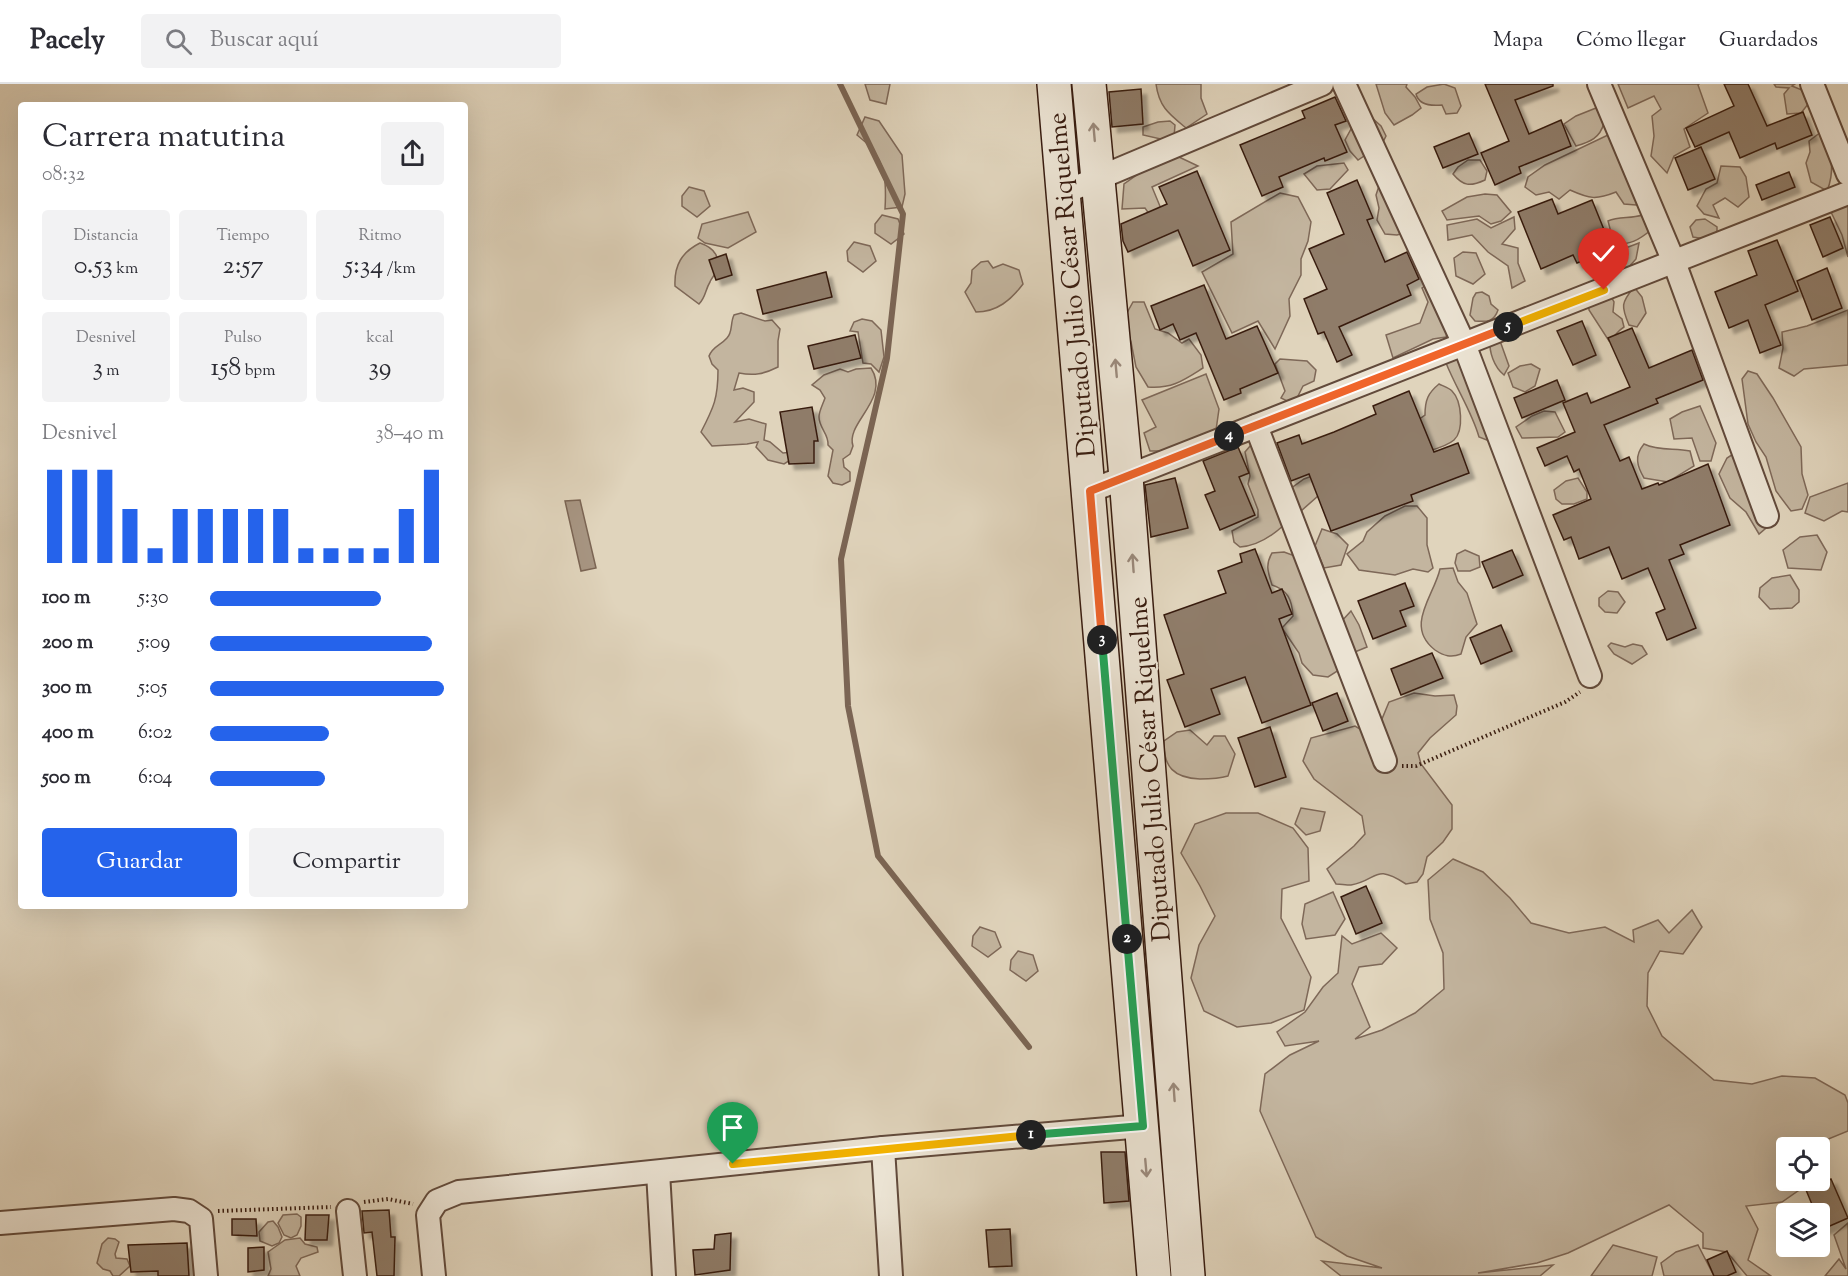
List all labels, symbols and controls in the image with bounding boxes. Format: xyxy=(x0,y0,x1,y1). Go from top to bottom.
search box xyxy=(141,14,561,68)
text: Pacely xyxy=(30,21,105,61)
icon: search xyxy=(162,25,195,58)
text: Buscar aquí xyxy=(210,25,319,57)
text: Mapa xyxy=(1493,26,1543,56)
text: Cómo llegar xyxy=(1576,26,1686,56)
text: Guardados xyxy=(1719,26,1818,56)
street label: Diputado Julio César Riquelme xyxy=(1040,111,1107,459)
text: Carrera matutina xyxy=(42,114,285,162)
button: share xyxy=(381,122,444,185)
one-way arrow xyxy=(1088,123,1099,143)
text: 08:32 xyxy=(42,161,85,190)
text: Distancia xyxy=(74,225,138,248)
text: Tiempo xyxy=(216,225,270,248)
text: Ritmo xyxy=(358,225,402,248)
pin xyxy=(1578,228,1629,290)
icon: check xyxy=(1587,237,1620,270)
text: 0.53 xyxy=(74,248,113,285)
text: 2:57 xyxy=(223,248,263,285)
text: 5:34 xyxy=(344,248,383,285)
text: km xyxy=(113,258,138,281)
text: /km xyxy=(383,258,416,281)
pin: 5 xyxy=(1493,312,1523,342)
text: 5 xyxy=(1505,315,1511,338)
text: Desnivel xyxy=(76,327,136,350)
text: Pulso xyxy=(224,327,262,350)
text: kcal xyxy=(366,327,394,350)
text: 3 xyxy=(92,350,103,387)
text: 158 xyxy=(211,350,241,387)
text: 39 xyxy=(369,350,391,387)
one-way arrow xyxy=(1110,359,1121,379)
text: m xyxy=(103,360,120,383)
text: bpm xyxy=(241,360,275,383)
text: Desnivel xyxy=(42,420,117,449)
text: 38–40 m xyxy=(376,420,444,449)
pin: 4 xyxy=(1214,421,1244,451)
text: 4 xyxy=(1225,424,1233,447)
one-way arrow xyxy=(1127,553,1138,573)
text: 100 m xyxy=(42,584,91,613)
text: 5:30 xyxy=(138,584,169,613)
street label: Diputado Julio César Riquelme xyxy=(1121,595,1182,943)
pin: 3 xyxy=(1087,625,1117,655)
text: 3 xyxy=(1099,628,1105,651)
text: 200 m xyxy=(42,629,93,658)
text: 5:09 xyxy=(138,629,170,658)
text: 300 m xyxy=(42,674,92,703)
text: 5:05 xyxy=(138,674,167,703)
text: 400 m xyxy=(42,719,94,748)
text: 6:02 xyxy=(138,719,172,748)
text: 500 m xyxy=(42,764,91,793)
text: 6:04 xyxy=(138,764,172,793)
button: Guardar xyxy=(42,828,237,897)
button: Compartir xyxy=(249,828,444,897)
pin: 2 xyxy=(1112,924,1142,954)
text: 2 xyxy=(1123,927,1131,950)
one-way arrow xyxy=(1168,1083,1179,1103)
pin xyxy=(707,1102,758,1164)
icon: arrive xyxy=(716,1111,749,1144)
pin: 1 xyxy=(1016,1120,1046,1150)
text: 1 xyxy=(1028,1123,1034,1146)
map controls xyxy=(1776,1137,1830,1257)
button: locate xyxy=(1776,1137,1830,1191)
one-way arrow xyxy=(1141,1157,1152,1177)
button: layers xyxy=(1776,1203,1830,1257)

